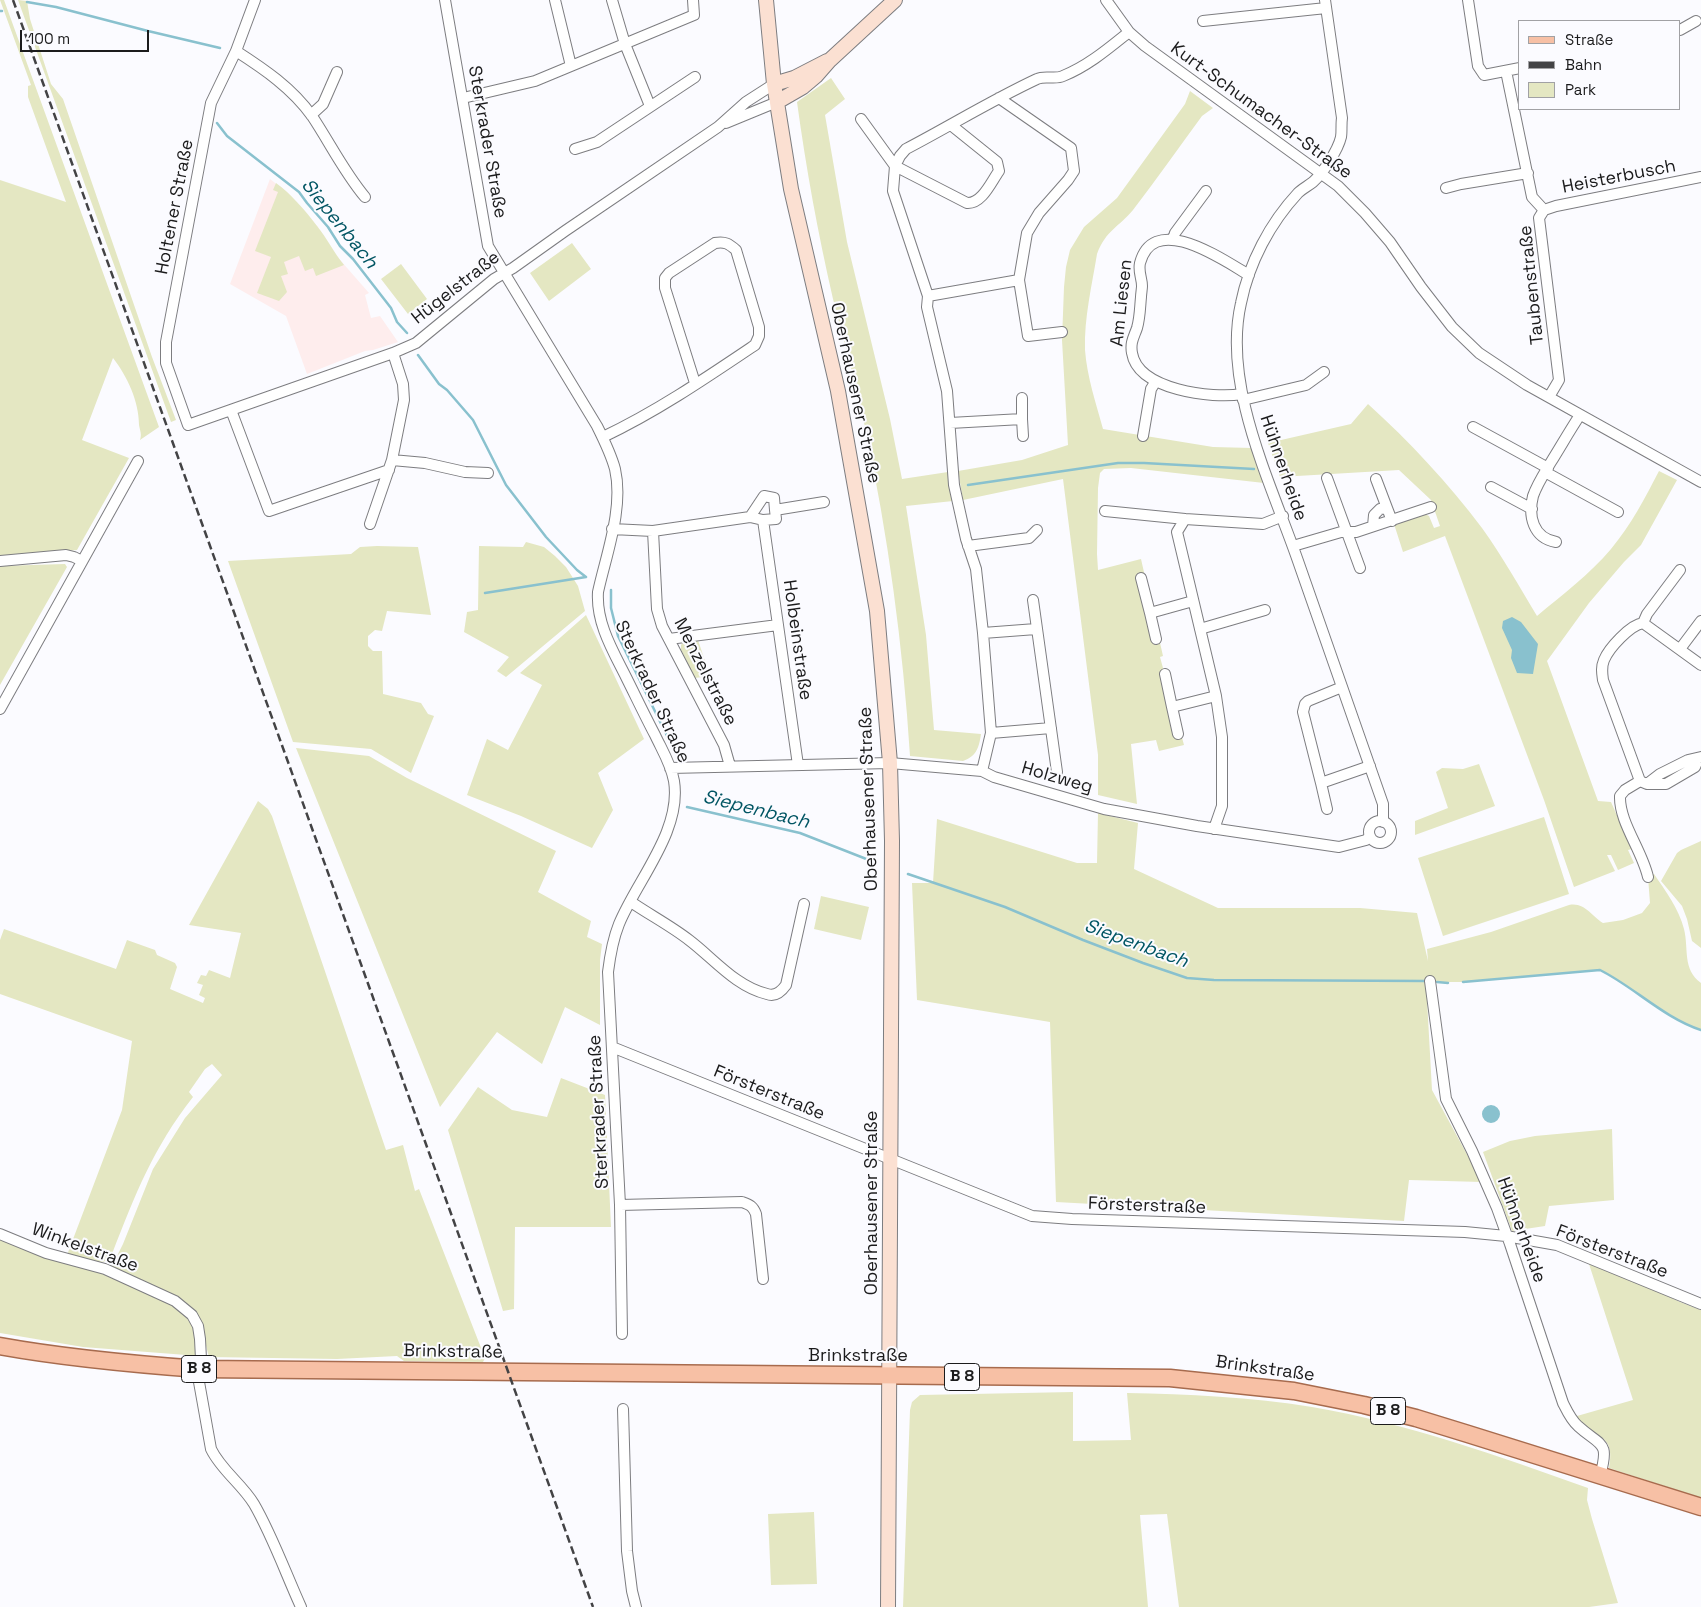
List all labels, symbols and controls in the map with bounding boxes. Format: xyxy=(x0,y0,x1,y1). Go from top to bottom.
scale bar xyxy=(22,20,151,52)
legend xyxy=(1518,20,1681,110)
text: 100 m xyxy=(28,29,70,48)
text: Straße xyxy=(1565,30,1613,49)
street label: Kurt-Schumacher-Straße xyxy=(1166,38,1356,184)
text: Bahn xyxy=(1565,55,1602,74)
street label: Sterkrader Straße xyxy=(463,64,511,220)
text: Park xyxy=(1565,80,1596,99)
street label: Holtener Straße xyxy=(151,138,199,276)
street label: Heisterbusch xyxy=(1560,155,1678,199)
water label: Siepenbach xyxy=(296,175,382,273)
street label: Taubenstraße xyxy=(1515,224,1549,346)
street label: Hügelstraße xyxy=(408,247,504,329)
street label: Am Liesen xyxy=(1107,258,1137,348)
street label: Oberhausener Straße xyxy=(825,300,885,486)
street label: Hühnerheide xyxy=(1255,412,1311,524)
street label: Holbeinstraße xyxy=(778,578,816,702)
street label: Menzelstraße xyxy=(669,615,741,729)
street label: Sterkrader Straße xyxy=(610,617,694,767)
street label: Oberhausener Straße xyxy=(855,706,883,892)
street label: Holzweg xyxy=(1019,758,1095,798)
water label: Siepenbach xyxy=(701,786,811,834)
water label: Siepenbach xyxy=(1081,915,1191,973)
street label: Sterkrader Straße xyxy=(584,1034,614,1190)
street label: Försterstraße xyxy=(710,1061,828,1125)
street label: Oberhausener Straße xyxy=(861,1111,883,1295)
street label: Hühnerheide xyxy=(1492,1174,1550,1286)
street label: Försterstraße xyxy=(1088,1193,1206,1219)
street label: Winkelstraße xyxy=(29,1219,141,1277)
street label: Försterstraße xyxy=(1553,1221,1671,1283)
street label: Brinkstraße xyxy=(403,1340,503,1364)
street label: Brinkstraße xyxy=(808,1345,908,1367)
street label: Brinkstraße xyxy=(1214,1351,1316,1387)
road number: B 8 xyxy=(182,1356,216,1382)
road number: B 8 xyxy=(944,1364,980,1390)
road number: B 8 xyxy=(1370,1398,1406,1424)

